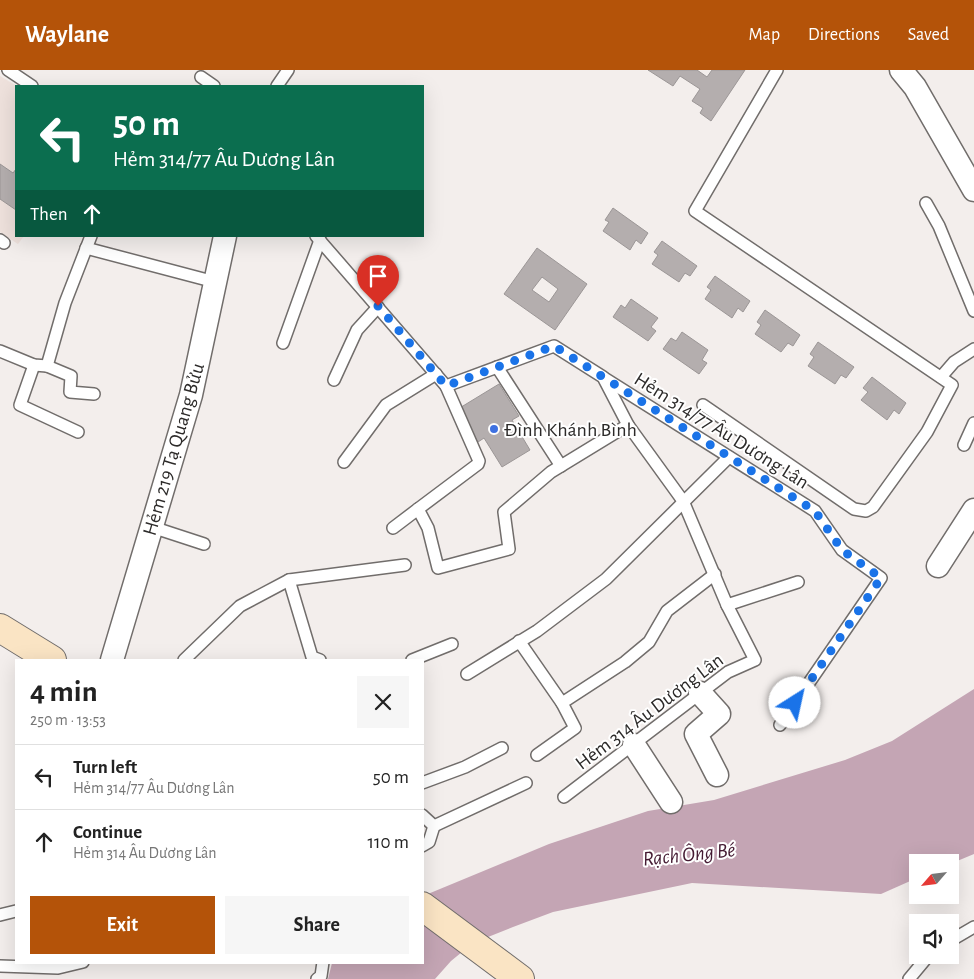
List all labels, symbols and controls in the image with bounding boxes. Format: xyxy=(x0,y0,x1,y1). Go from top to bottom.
text: Waylane xyxy=(25,23,109,47)
text: Map xyxy=(749,26,780,44)
text: Directions xyxy=(808,26,880,44)
text: Saved xyxy=(908,26,949,44)
icon: left xyxy=(30,105,95,170)
text: 50 m xyxy=(113,107,180,142)
text: Hẻm 314/77 Âu Dương Lân xyxy=(113,148,335,170)
icon: ahead xyxy=(78,200,106,228)
text: Then xyxy=(30,205,68,224)
pin xyxy=(357,255,399,306)
icon: arrive xyxy=(364,262,392,290)
street label: Hẻm 219 Tạ Quang Bửu xyxy=(140,361,208,538)
street label: Hẻm 314/77 Âu Dương Lân xyxy=(631,368,813,493)
place label: Đình Khánh Bình xyxy=(504,420,637,440)
marker: Đình Khánh Bình xyxy=(488,423,500,435)
street label: Hẻm 314 Âu Dương Lân xyxy=(571,649,727,774)
button: close xyxy=(357,676,409,728)
position arrow xyxy=(768,676,820,728)
text: 4 min xyxy=(30,677,98,707)
text: 250 m · 13:53 xyxy=(30,712,106,728)
text: Turn left xyxy=(73,758,137,777)
icon: left xyxy=(30,763,58,791)
text: 50 m xyxy=(373,768,409,787)
text: Hẻm 314/77 Âu Dương Lân xyxy=(73,780,234,796)
text: Continue xyxy=(73,823,142,842)
icon: ahead xyxy=(30,828,58,856)
text: 110 m xyxy=(368,833,409,852)
water label: Rạch Ông Bé xyxy=(641,837,736,870)
text: Hẻm 314 Âu Dương Lân xyxy=(73,845,217,861)
north arrow xyxy=(909,854,959,904)
map controls xyxy=(909,854,959,964)
button: Exit xyxy=(30,896,215,954)
button: Share xyxy=(225,896,409,954)
button: sound xyxy=(909,914,959,964)

